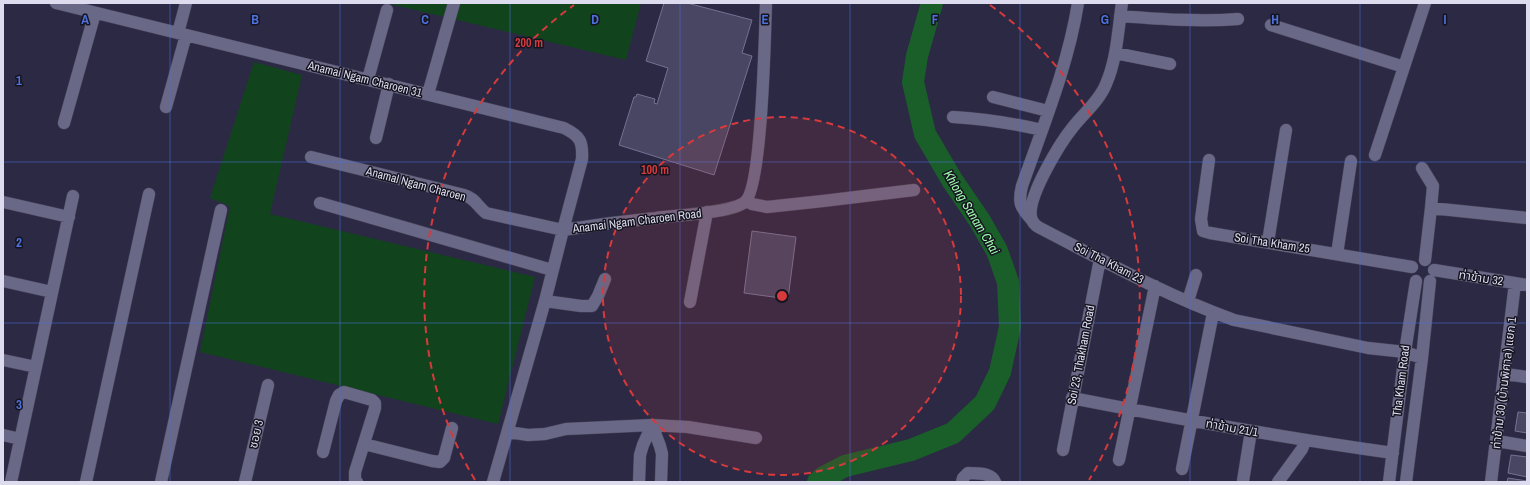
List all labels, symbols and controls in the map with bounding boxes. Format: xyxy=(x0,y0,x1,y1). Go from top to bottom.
text: A xyxy=(81,11,89,28)
text: B xyxy=(251,11,259,28)
text: C xyxy=(421,11,429,28)
text: D xyxy=(591,11,599,28)
text: E xyxy=(761,11,769,28)
text: F xyxy=(932,11,939,28)
text: G xyxy=(1101,11,1109,28)
text: H xyxy=(1271,11,1279,28)
text: I xyxy=(1444,11,1447,28)
text: 200 m xyxy=(515,35,543,51)
street label: Anamai Ngam Charoen 31 xyxy=(305,57,424,101)
text: 1 xyxy=(16,72,22,89)
text: 100 m xyxy=(641,162,669,178)
street label: Anamal Ngam Charoen xyxy=(363,163,468,205)
water label: Khlong Sanam Chai xyxy=(940,167,1003,258)
street label: Anamai Ngam Charoen Road xyxy=(571,205,702,237)
street label: Soi Tha Kham 25 xyxy=(1233,229,1312,257)
text: 2 xyxy=(16,234,22,251)
street label: Soi Tha Kham 23 xyxy=(1071,239,1147,287)
street label: ท่าข้าม 32 xyxy=(1458,267,1504,289)
centre of rings xyxy=(775,289,789,303)
street label: Soi 23, Thakham Road xyxy=(1064,304,1098,406)
street label: ท่าข้าม 30 (บ้านพิศาล) แยก 1 xyxy=(1488,316,1520,450)
street label: Tha Kham Road xyxy=(1389,344,1413,418)
text: 3 xyxy=(16,396,22,413)
street label: ท่าข้าม 21/1 xyxy=(1205,416,1260,441)
street label: ซอย 3 xyxy=(245,418,267,450)

